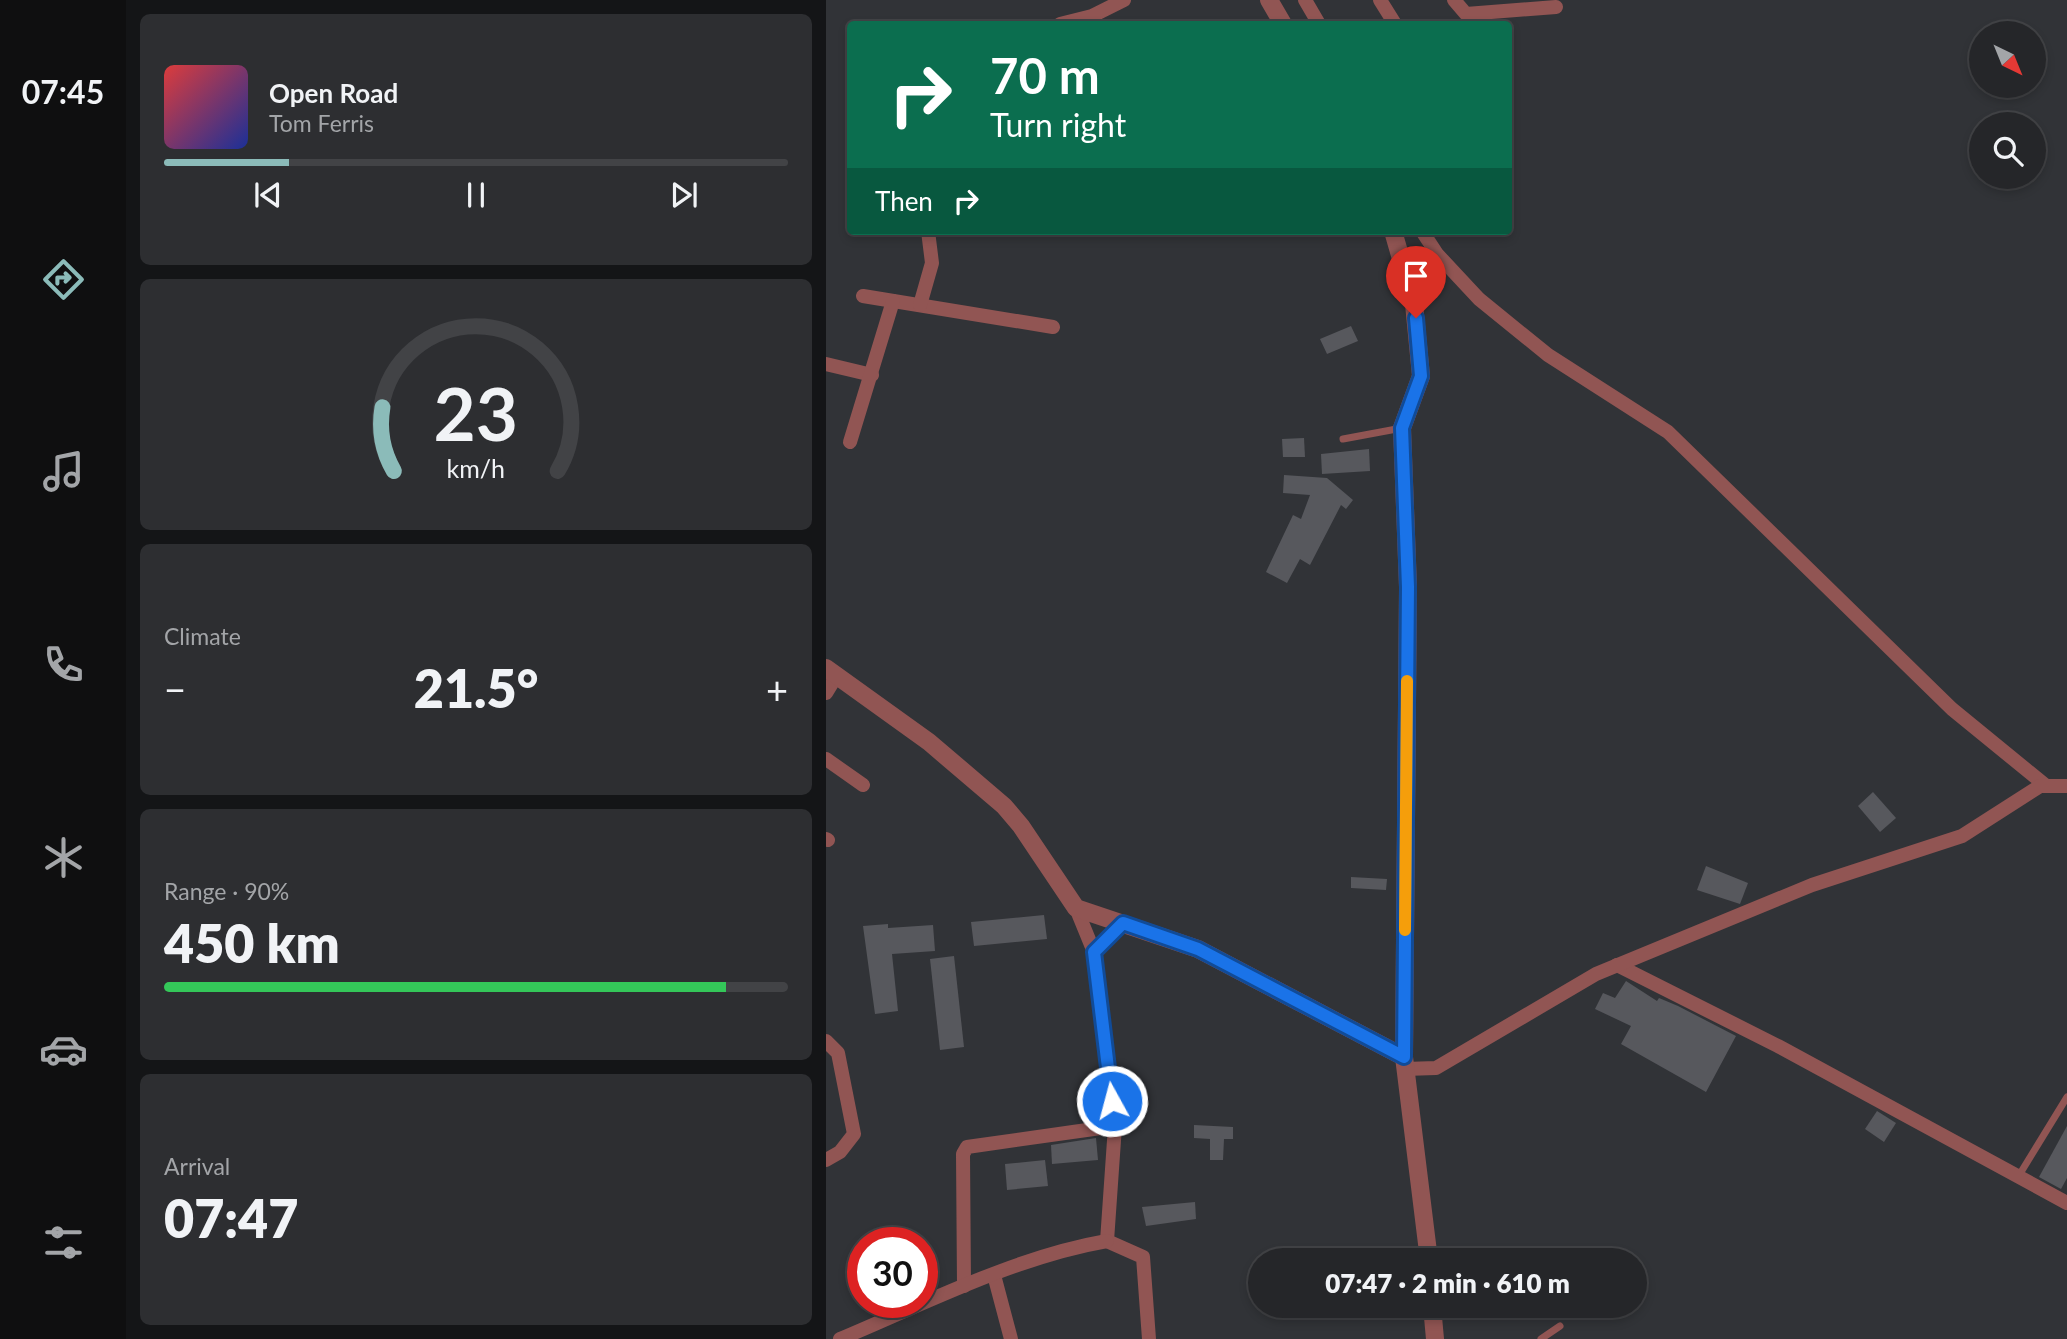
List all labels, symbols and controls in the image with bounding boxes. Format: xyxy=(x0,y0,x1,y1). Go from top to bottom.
north arrow xyxy=(1969,21,2046,98)
map controls xyxy=(1969,21,2046,189)
text: 70 m xyxy=(990,46,1100,104)
icon: right xyxy=(875,49,966,140)
text: 07:45 xyxy=(22,72,104,111)
text: Open Road xyxy=(269,77,398,109)
text: Turn right xyxy=(990,105,1126,144)
text: Tom Ferris xyxy=(269,109,374,137)
button: search xyxy=(1969,112,2046,189)
icon: previous xyxy=(249,176,287,214)
icon: pause xyxy=(457,176,495,214)
icon: next xyxy=(665,176,703,214)
icon: right xyxy=(947,182,985,220)
text: Then xyxy=(875,185,933,217)
pin xyxy=(1386,246,1446,318)
icon: directions xyxy=(39,255,88,304)
icon: arrive xyxy=(1397,257,1435,295)
text: 23 xyxy=(434,369,518,457)
icon: music xyxy=(39,447,88,496)
text: km/h xyxy=(447,452,505,482)
text: Climate xyxy=(164,622,241,650)
icon: phone xyxy=(39,640,88,689)
text: 21.5° xyxy=(414,657,538,719)
text: − xyxy=(164,666,186,712)
text: + xyxy=(766,666,788,712)
icon: climate xyxy=(39,833,88,882)
text: Range · 90% xyxy=(164,877,289,905)
text: 450 km xyxy=(164,912,340,974)
icon: car xyxy=(39,1025,88,1074)
position arrow xyxy=(1075,1064,1149,1138)
text: Arrival xyxy=(164,1152,230,1180)
text: 07:47 xyxy=(164,1187,298,1249)
icon: filters xyxy=(39,1218,88,1267)
speed limit sign: 30 xyxy=(847,1227,938,1318)
text: 07:47 · 2 min · 610 m xyxy=(1325,1267,1570,1299)

